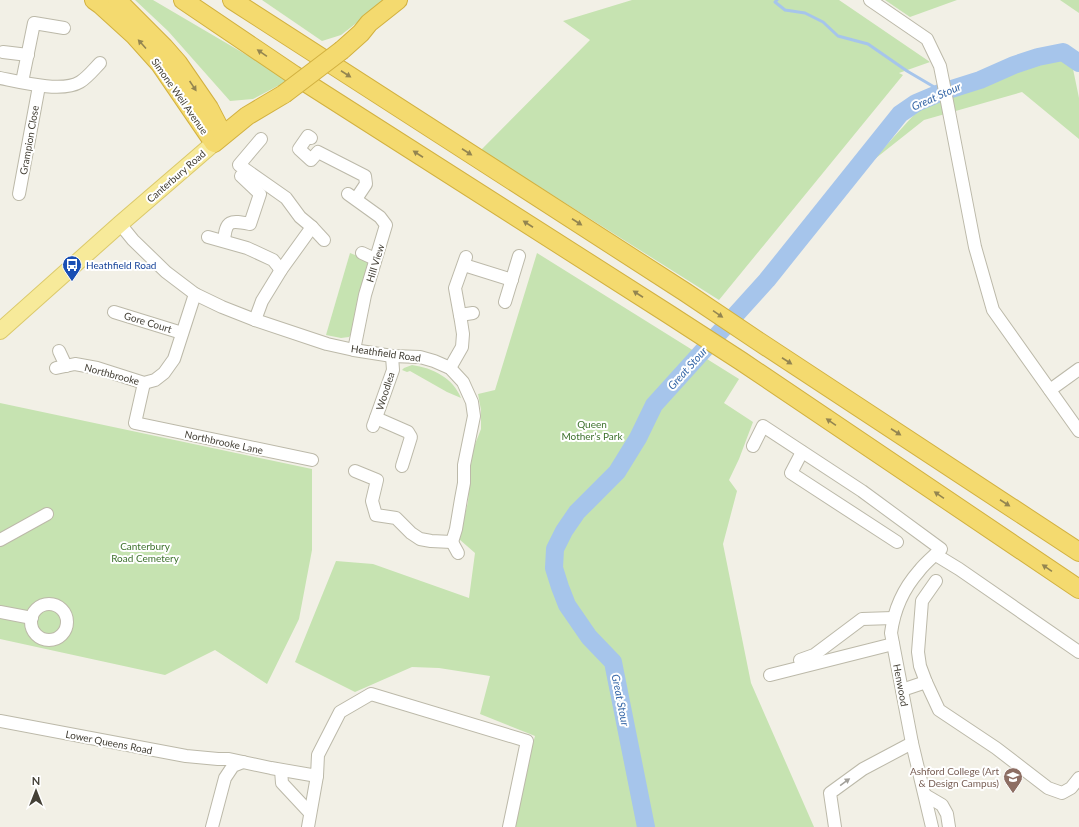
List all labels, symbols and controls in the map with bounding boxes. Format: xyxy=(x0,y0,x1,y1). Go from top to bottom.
one-way arrow xyxy=(138,39,147,48)
one-way arrow xyxy=(257,49,267,57)
street label: Simone Weil Avenue xyxy=(149,56,211,136)
one-way arrow xyxy=(341,70,351,78)
water label: Great Stour xyxy=(909,79,963,113)
one-way arrow xyxy=(189,81,197,91)
street label: Grampion Close xyxy=(17,104,41,176)
street label: Canterbury Road xyxy=(144,147,208,205)
one-way arrow xyxy=(462,148,472,156)
one-way arrow xyxy=(413,150,423,158)
one-way arrow xyxy=(572,218,582,226)
one-way arrow xyxy=(523,220,533,228)
street label: Hill View xyxy=(364,242,387,283)
bus stop icon: Heathfield Road xyxy=(61,254,83,282)
place label: Heathfield Road xyxy=(86,259,156,271)
one-way arrow xyxy=(632,290,643,298)
street label: Gore Court xyxy=(123,309,174,335)
one-way arrow xyxy=(712,310,723,318)
street label: Heathfield Road xyxy=(350,342,422,364)
water label: Great Stour xyxy=(665,344,710,392)
one-way arrow xyxy=(782,357,793,365)
street label: Northbrooke xyxy=(83,361,141,387)
street label: Woodlea xyxy=(373,370,397,412)
park label: Queen Mother’s Park xyxy=(561,418,623,442)
one-way arrow xyxy=(826,418,836,426)
street label: Northbrooke Lane xyxy=(184,428,264,456)
one-way arrow xyxy=(891,428,901,436)
one-way arrow xyxy=(934,491,944,499)
one-way arrow xyxy=(1000,499,1010,507)
park label: Canterbury Road Cemetery xyxy=(111,540,180,564)
one-way arrow xyxy=(1041,564,1052,571)
street label: Henwood xyxy=(891,663,911,707)
water label: Great Stour xyxy=(610,673,632,727)
street label: Lower Queens Road xyxy=(65,728,153,756)
place label: Ashford College (Art & Design Campus) xyxy=(910,765,999,789)
school or university icon: Ashford College (Art & Design Campus) xyxy=(1002,766,1024,794)
north arrow xyxy=(16,771,56,811)
text: N xyxy=(32,774,40,787)
one-way arrow xyxy=(840,778,850,786)

